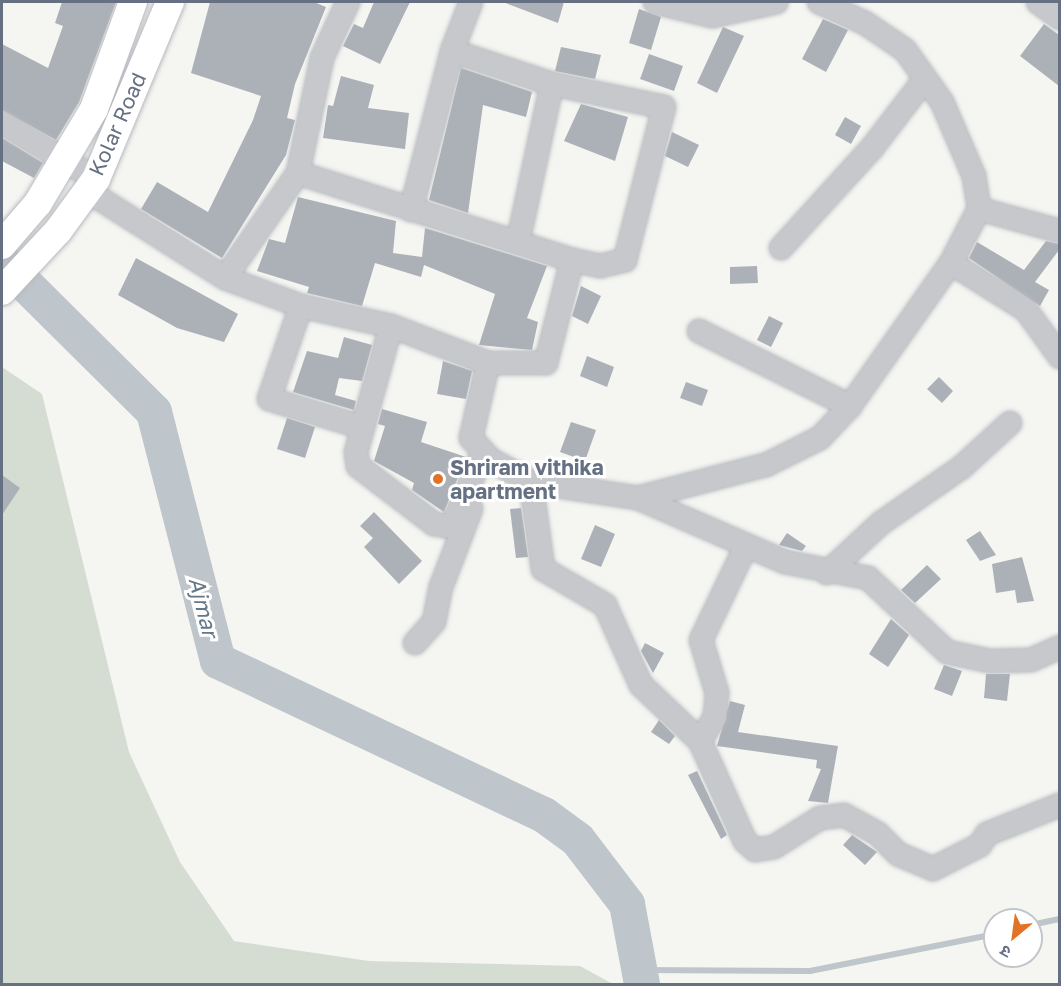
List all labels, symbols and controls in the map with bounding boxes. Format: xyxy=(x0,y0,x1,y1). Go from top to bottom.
street label: Kolar Road xyxy=(83,69,151,179)
place label: Shriram vithika apartment xyxy=(450,454,604,504)
marker: Shriram vithika apartment xyxy=(431,472,445,486)
water label: Ajmar xyxy=(184,574,224,640)
north arrow xyxy=(983,908,1043,968)
text: उ xyxy=(996,941,1014,963)

